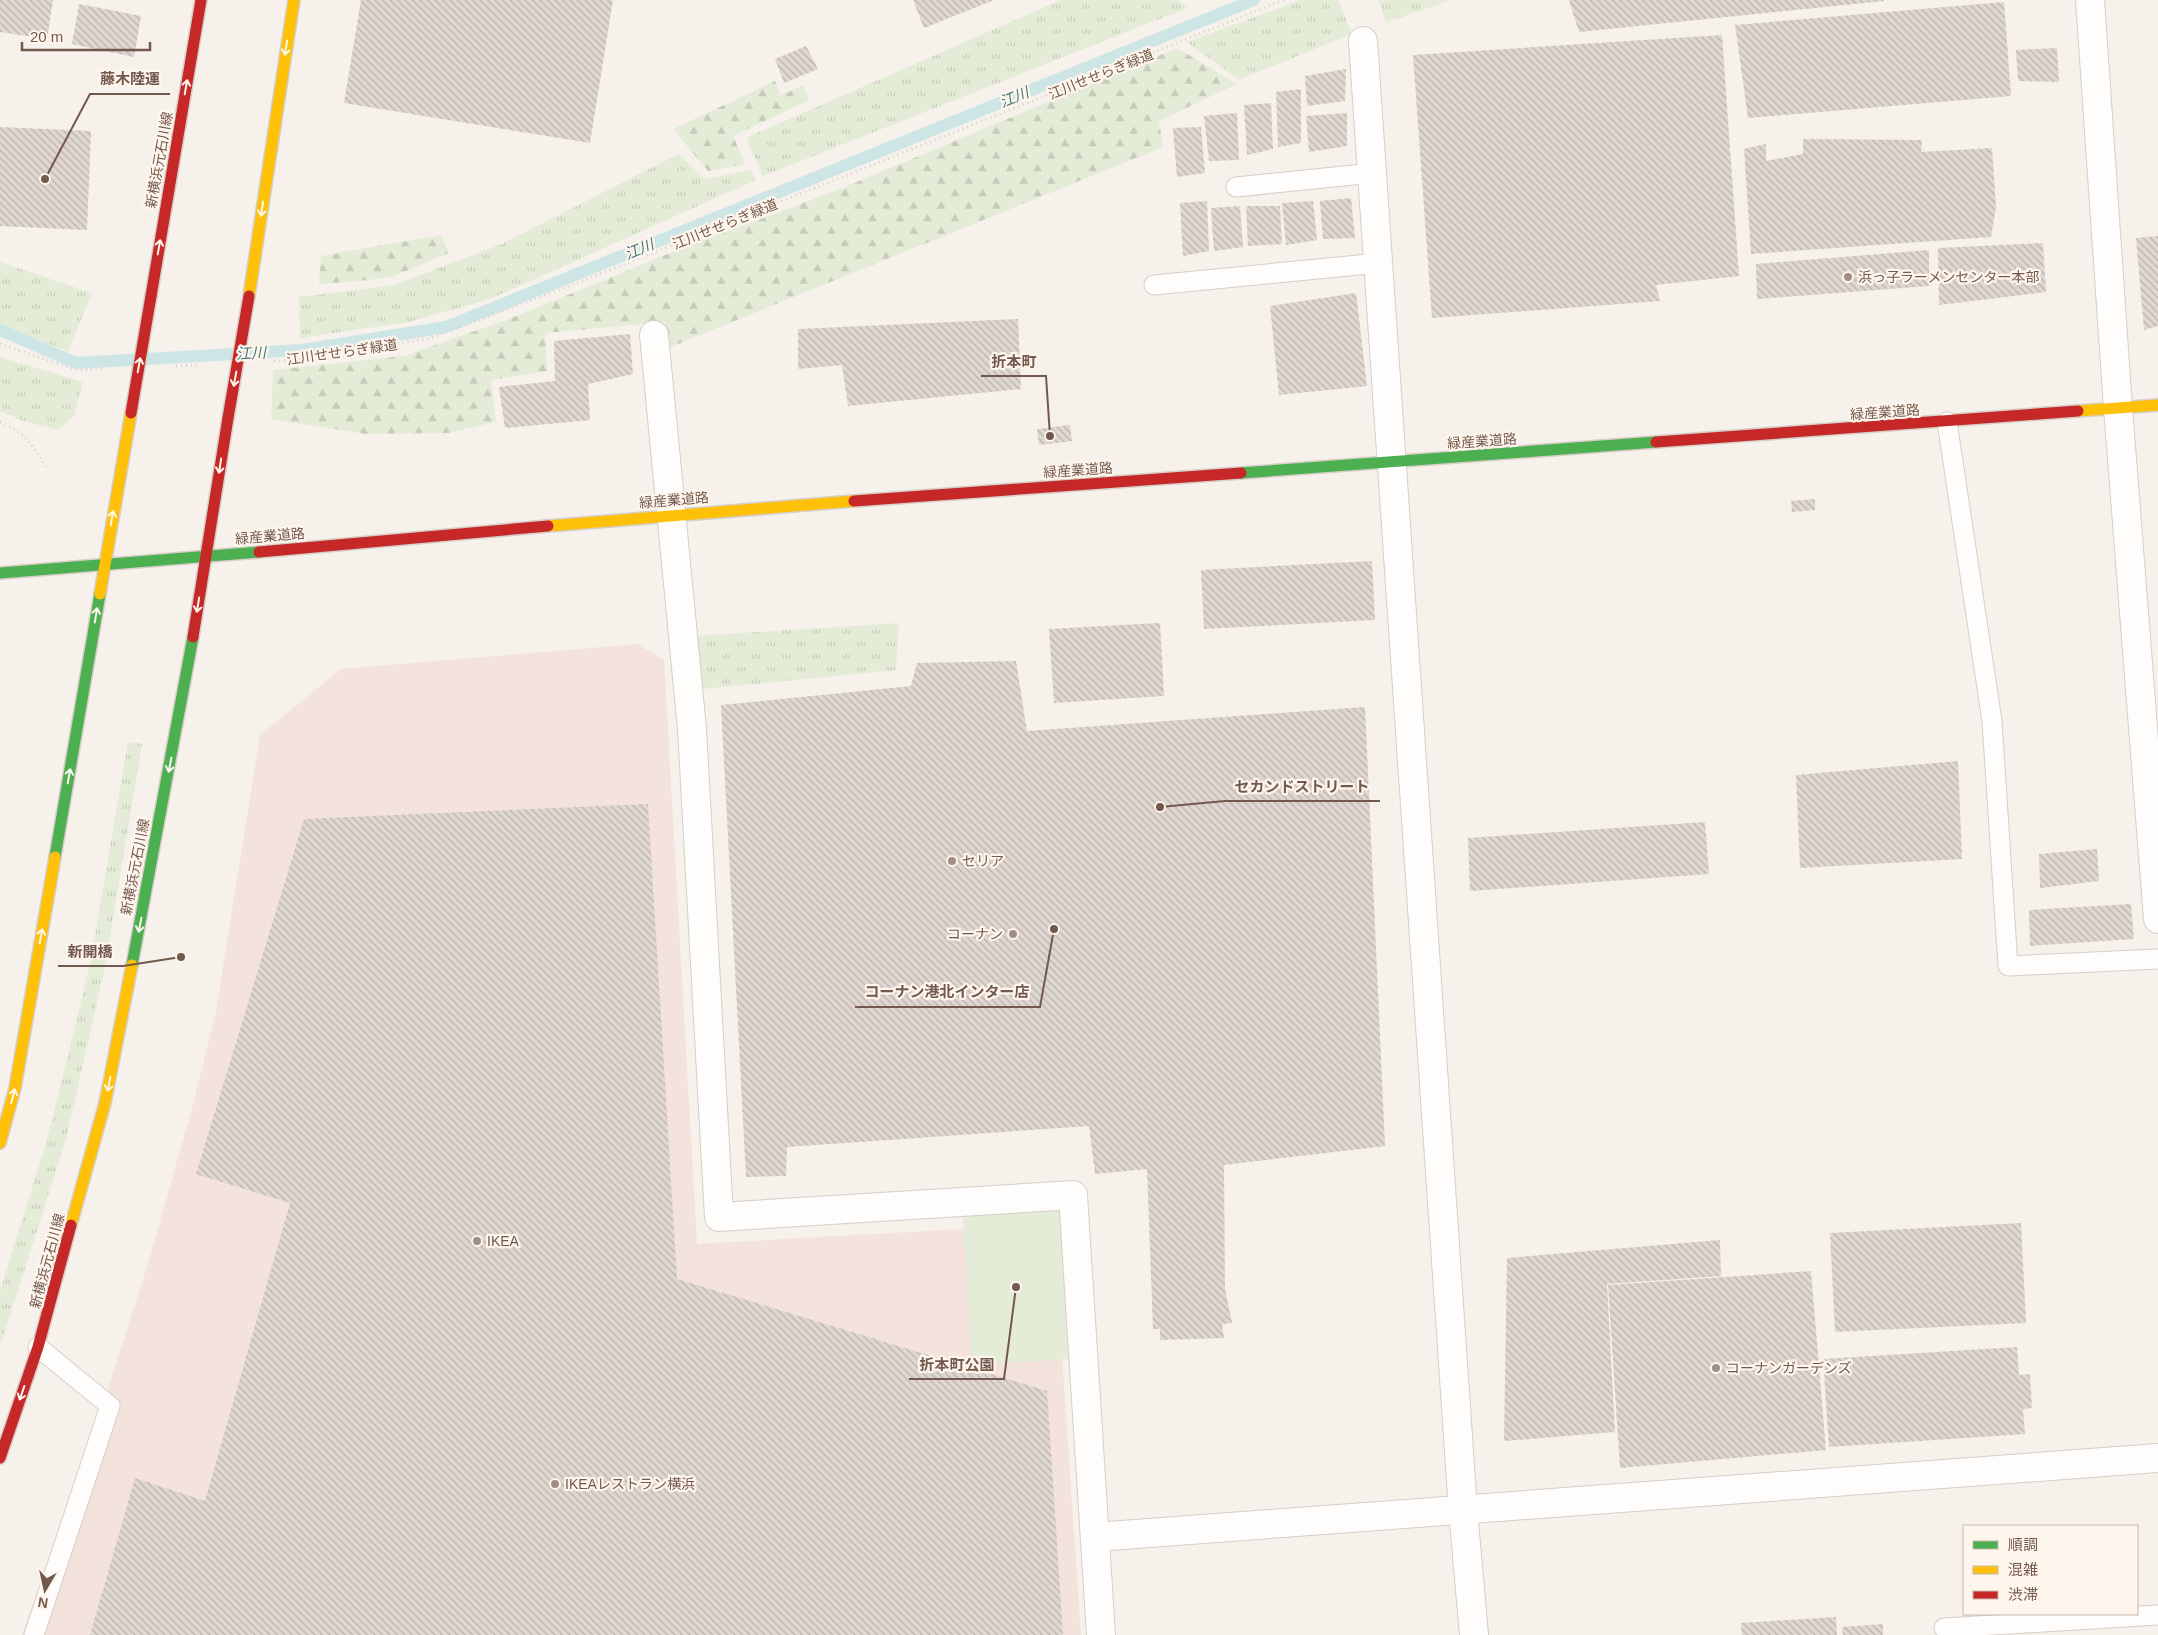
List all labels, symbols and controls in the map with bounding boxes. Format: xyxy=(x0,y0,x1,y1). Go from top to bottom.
scale bar xyxy=(22,20,150,52)
text: 20 m xyxy=(30,28,63,45)
one-way arrow xyxy=(281,40,291,56)
street label: 江川せせらぎ緑道 xyxy=(1046,46,1156,102)
callout: 藤木陸運 xyxy=(90,64,170,94)
text: 藤木陸運 xyxy=(100,70,160,87)
one-way arrow xyxy=(182,80,192,96)
water label: 江川 xyxy=(997,83,1033,111)
street label: 新横浜元石川線 xyxy=(143,110,175,210)
street label: 江川せせらぎ緑道 xyxy=(670,196,780,252)
one-way arrow xyxy=(257,201,267,217)
water label: 江川 xyxy=(622,235,658,263)
one-way arrow xyxy=(155,240,165,256)
place label: 浜っ子ラーメンセンター本部 xyxy=(1858,269,2039,285)
marker: 浜っ子ラーメンセンター本部 xyxy=(1842,271,1854,283)
street label: 江川せせらぎ緑道 xyxy=(285,336,399,368)
water label: 江川 xyxy=(236,344,268,362)
callout: 折本町 xyxy=(981,346,1046,376)
text: 折本町 xyxy=(991,353,1037,370)
one-way arrow xyxy=(134,357,144,373)
one-way arrow xyxy=(230,370,240,386)
street label: 緑産業道路 xyxy=(1850,402,1920,422)
street label: 緑産業道路 xyxy=(1447,431,1517,451)
one-way arrow xyxy=(215,458,225,474)
street label: 緑産業道路 xyxy=(1043,460,1113,480)
street label: 緑産業道路 xyxy=(638,489,710,511)
one-way arrow xyxy=(108,510,118,526)
street label: 緑産業道路 xyxy=(234,525,306,547)
one-way arrow xyxy=(192,597,202,613)
one-way arrow xyxy=(91,608,101,624)
one-way arrow xyxy=(165,757,175,773)
one-way arrow xyxy=(65,768,75,784)
callout: セカンドストリート xyxy=(1225,771,1380,801)
text: セカンドストリート xyxy=(1234,778,1370,795)
street label: 新横浜元石川線 xyxy=(118,817,152,917)
place label: セリア xyxy=(962,853,1004,869)
marker: セリア xyxy=(946,855,958,867)
one-way arrow xyxy=(134,916,144,932)
place label: コーナン xyxy=(947,926,1003,942)
one-way arrow xyxy=(37,928,47,944)
marker: コーナン xyxy=(1007,928,1019,940)
callout: 新開橋 xyxy=(58,936,123,966)
text: 新開橋 xyxy=(67,943,113,960)
callout: コーナン港北インター店 xyxy=(855,977,1040,1007)
text: コーナン港北インター店 xyxy=(864,983,1030,1000)
one-way arrow xyxy=(104,1076,113,1092)
one-way arrow xyxy=(9,1088,18,1104)
street label: 新横浜元石川線 xyxy=(27,1212,67,1310)
place label: IKEA xyxy=(487,1233,520,1249)
marker: IKEA xyxy=(471,1235,483,1247)
callout: 折本町公園 xyxy=(909,1349,1004,1379)
text: 折本町公園 xyxy=(919,1356,995,1373)
place label: コーナンガーデンズ xyxy=(1726,1360,1852,1376)
marker: コーナンガーデンズ xyxy=(1710,1362,1722,1374)
one-way arrow xyxy=(17,1385,27,1401)
place label: IKEAレストラン横浜 xyxy=(565,1476,695,1492)
marker: IKEAレストラン横浜 xyxy=(549,1478,561,1490)
legend xyxy=(1963,1525,2138,1615)
text: 順調 xyxy=(2008,1536,2038,1553)
text: 混雑 xyxy=(2008,1561,2038,1578)
north arrow xyxy=(20,1565,70,1615)
text: 渋滞 xyxy=(2008,1586,2038,1603)
text: N xyxy=(37,1594,49,1612)

